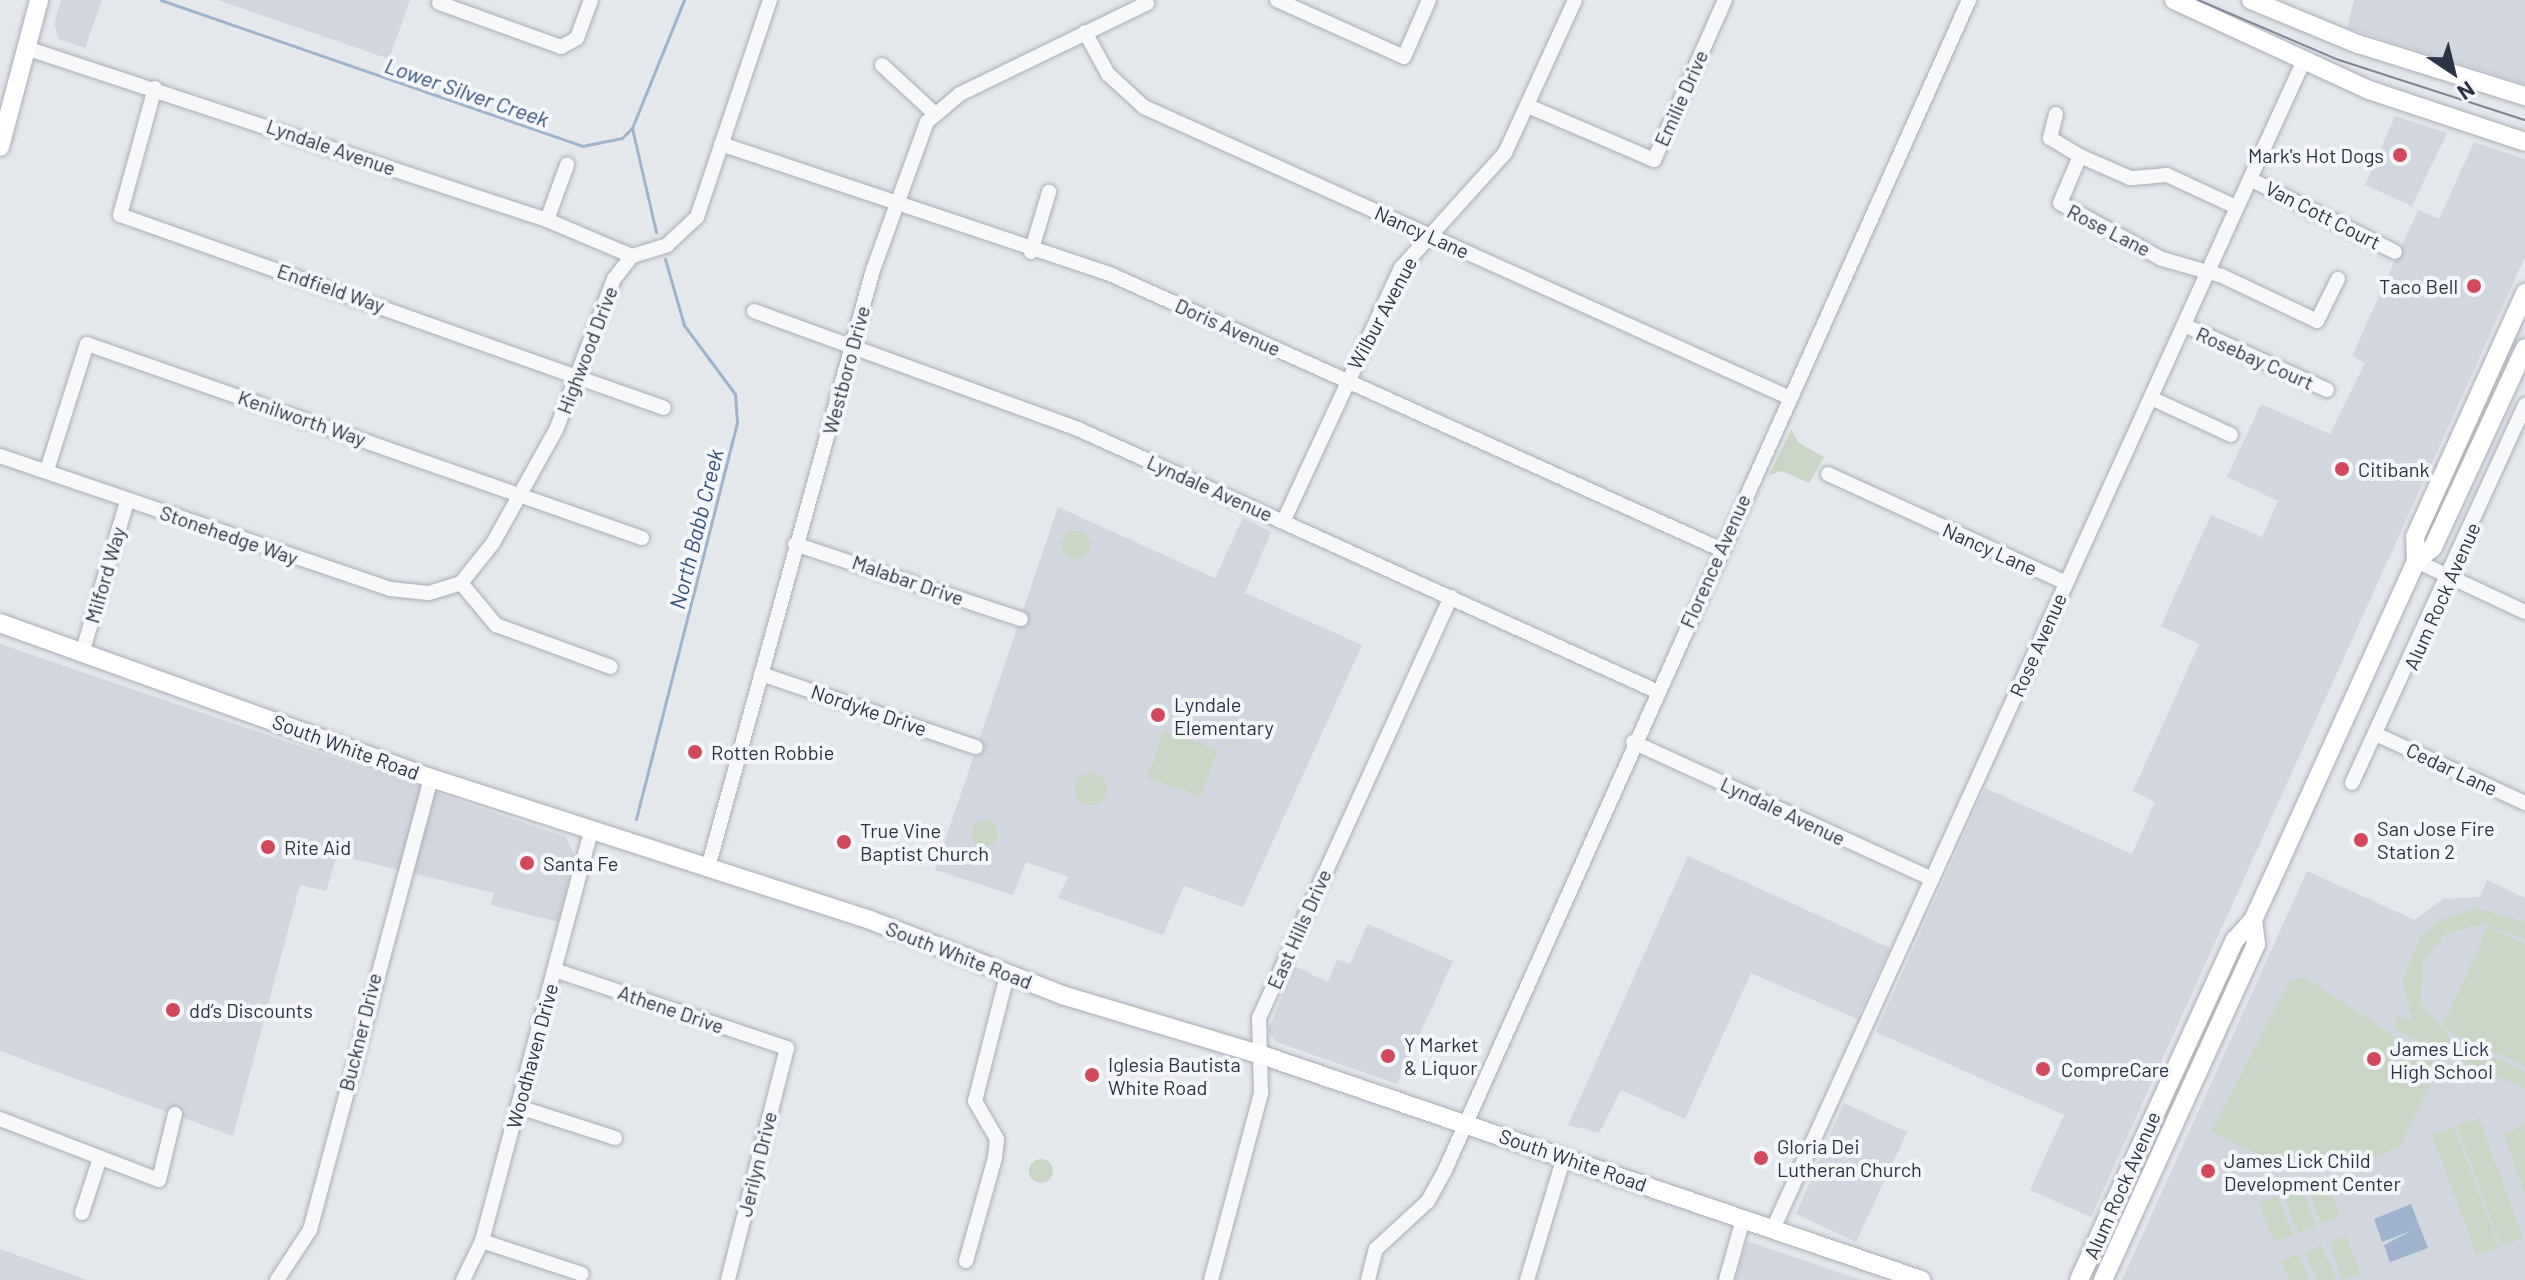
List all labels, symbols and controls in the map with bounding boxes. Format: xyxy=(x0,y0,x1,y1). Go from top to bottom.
north arrow xyxy=(2413,32,2493,112)
street label: Emilie Drive xyxy=(1649,46,1713,150)
water label: Lower Silver Creek xyxy=(381,52,553,132)
text: N xyxy=(2453,77,2480,107)
street label: Lyndale Avenue xyxy=(263,114,399,180)
place label: Mark's Hot Dogs xyxy=(2248,143,2384,167)
marker: Mark's Hot Dogs xyxy=(2391,146,2409,164)
street label: Van Cott Court xyxy=(2261,176,2385,254)
street label: Rose Lane xyxy=(2063,199,2155,261)
street label: Nancy Lane xyxy=(1371,201,1473,263)
street label: Wilbur Avenue xyxy=(1342,253,1422,373)
street label: Endfield Way xyxy=(274,258,388,318)
place label: Taco Bell xyxy=(2379,274,2458,298)
marker: Taco Bell xyxy=(2465,277,2483,295)
street label: Highwood Drive xyxy=(552,283,622,417)
street label: Doris Avenue xyxy=(1172,293,1284,361)
street label: Westboro Drive xyxy=(817,303,875,437)
street label: Rosebay Court xyxy=(2192,321,2318,395)
street label: Kenilworth Way xyxy=(235,385,369,451)
water label: North Babb Creek xyxy=(663,446,729,612)
street label: Lyndale Avenue xyxy=(1143,450,1277,526)
place label: Citibank xyxy=(2358,457,2430,481)
marker: Citibank xyxy=(2333,460,2351,478)
street label: Florence Avenue xyxy=(1675,490,1755,632)
street label: Stonehedge Way xyxy=(157,500,301,570)
street label: Nancy Lane xyxy=(1939,518,2041,580)
street label: Alum Rock Avenue xyxy=(2399,518,2485,674)
street label: Milford Way xyxy=(80,524,130,626)
street label: Malabar Drive xyxy=(849,550,967,610)
street label: Rose Avenue xyxy=(2004,589,2072,701)
street label: Nordyke Drive xyxy=(808,679,930,741)
place label: Lyndale Elementary xyxy=(1174,692,1274,739)
marker: Lyndale Elementary xyxy=(1149,706,1167,724)
street label: South White Road xyxy=(269,709,423,785)
street label: Cedar Lane xyxy=(2402,737,2502,801)
place label: Rotten Robbie xyxy=(711,740,834,764)
marker: Rotten Robbie xyxy=(686,743,704,761)
street label: Lyndale Avenue xyxy=(1717,772,1849,850)
place label: San Jose Fire Station 2 xyxy=(2377,816,2495,863)
place label: True Vine Baptist Church xyxy=(860,818,989,865)
marker: San Jose Fire Station 2 xyxy=(2352,831,2370,849)
marker: True Vine Baptist Church xyxy=(835,833,853,851)
place label: Rite Aid xyxy=(284,835,351,859)
marker: Rite Aid xyxy=(259,838,277,856)
place label: Santa Fe xyxy=(543,851,618,875)
marker: Santa Fe xyxy=(518,854,536,872)
street label: East Hills Drive xyxy=(1262,865,1336,993)
street label: South White Road xyxy=(883,916,1035,994)
street label: Buckner Drive xyxy=(334,971,386,1093)
street label: Athene Drive xyxy=(615,980,727,1038)
street label: Woodhaven Drive xyxy=(501,981,563,1131)
place label: dd’s Discounts xyxy=(189,998,313,1022)
marker: dd’s Discounts xyxy=(164,1001,182,1019)
place label: Y Market & Liquor xyxy=(1404,1032,1479,1079)
place label: James Lick High School xyxy=(2390,1036,2493,1083)
marker: Y Market & Liquor xyxy=(1379,1047,1397,1065)
marker: James Lick High School xyxy=(2365,1050,2383,1068)
place label: Iglesia Bautista White Road xyxy=(1108,1052,1241,1099)
place label: CompreCare xyxy=(2061,1057,2169,1081)
marker: CompreCare xyxy=(2032,1058,2054,1080)
marker: Iglesia Bautista White Road xyxy=(1083,1066,1101,1084)
street label: Alum Rock Avenue xyxy=(2079,1107,2165,1263)
street label: Jerilyn Drive xyxy=(732,1109,782,1219)
street label: South White Road xyxy=(1496,1123,1650,1197)
place label: Gloria Dei Lutheran Church xyxy=(1777,1134,1922,1181)
place label: James Lick Child Development Center xyxy=(2224,1148,2401,1195)
marker: Gloria Dei Lutheran Church xyxy=(1752,1149,1770,1167)
marker: James Lick Child Development Center xyxy=(2199,1162,2217,1180)

